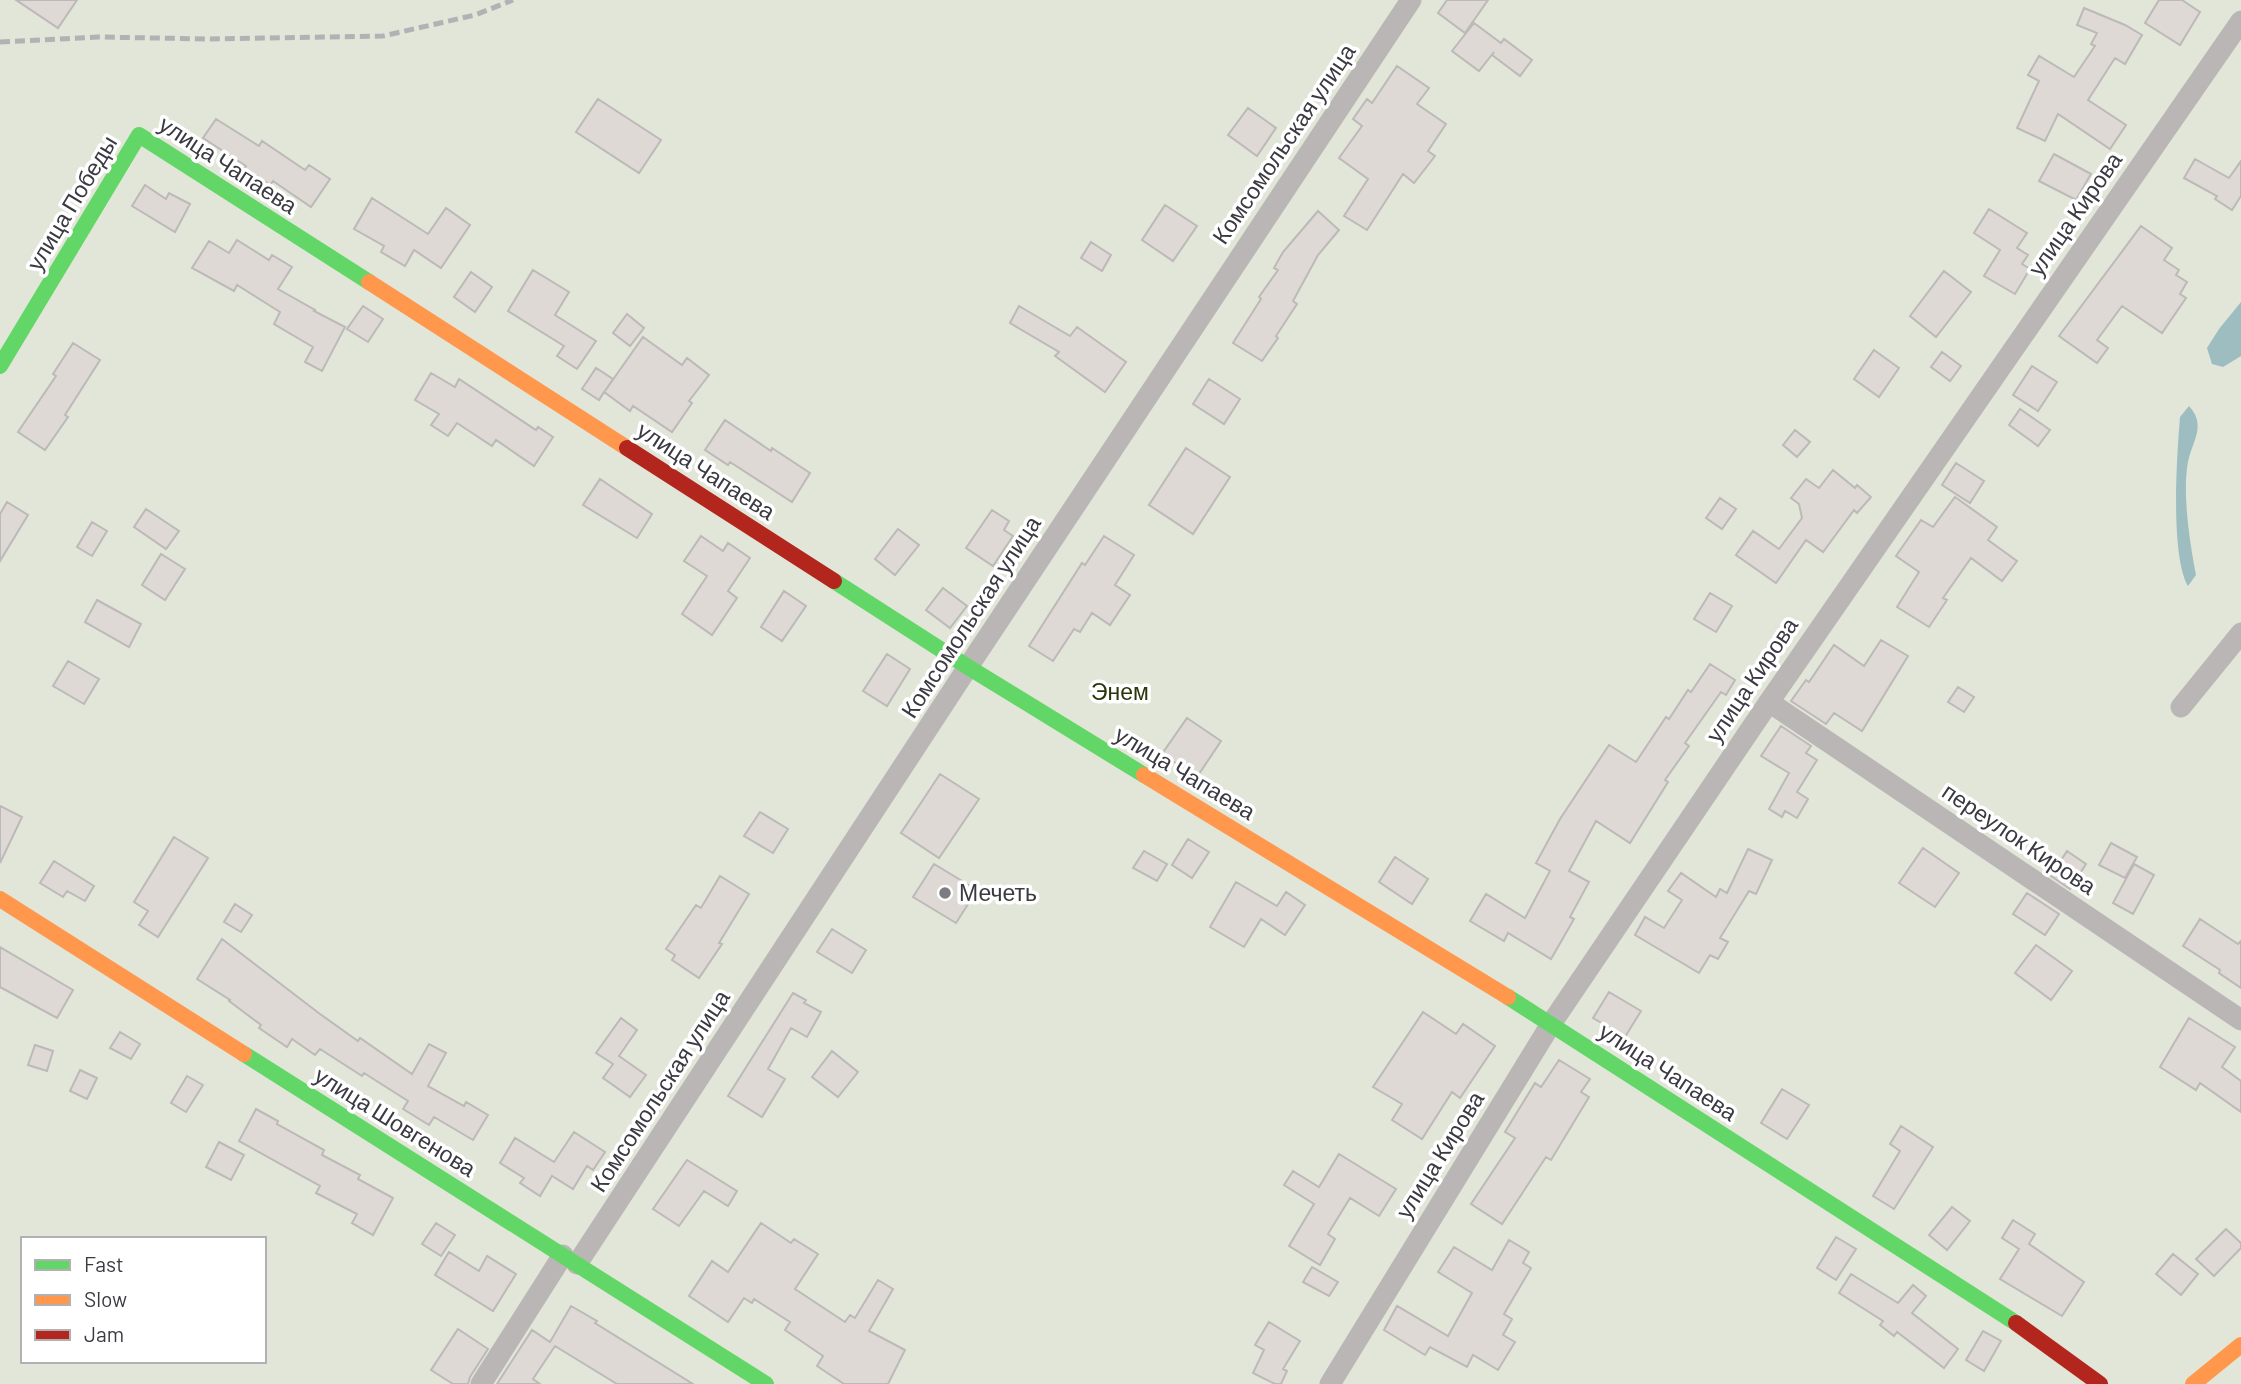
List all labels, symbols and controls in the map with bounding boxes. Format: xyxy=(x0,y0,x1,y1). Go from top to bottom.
street label: Комсомольская улица xyxy=(1206,38,1361,249)
street label: улица Чапаева xyxy=(154,109,303,219)
street label: улица Победы xyxy=(20,130,122,275)
street label: улица Кирова xyxy=(2021,146,2127,281)
street label: улица Чапаева xyxy=(632,415,781,525)
street label: Комсомольская улица xyxy=(894,510,1046,723)
street label: улица Кирова xyxy=(1699,612,1803,747)
park label: Энем xyxy=(1091,677,1149,705)
street label: улица Чапаева xyxy=(1110,719,1261,825)
street label: переулок Кирова xyxy=(1937,776,2102,900)
place label: Мечеть xyxy=(959,878,1037,906)
marker: Мечеть xyxy=(937,885,953,901)
street label: Комсомольская улица xyxy=(583,984,735,1197)
street label: улица Чапаева xyxy=(1594,1016,1743,1126)
street label: улица Шовгенова xyxy=(310,1060,481,1182)
street label: улица Кирова xyxy=(1389,1086,1489,1223)
legend xyxy=(21,1237,266,1363)
text: Fast xyxy=(84,1251,124,1276)
text: Slow xyxy=(84,1286,127,1311)
text: Jam xyxy=(84,1321,124,1346)

